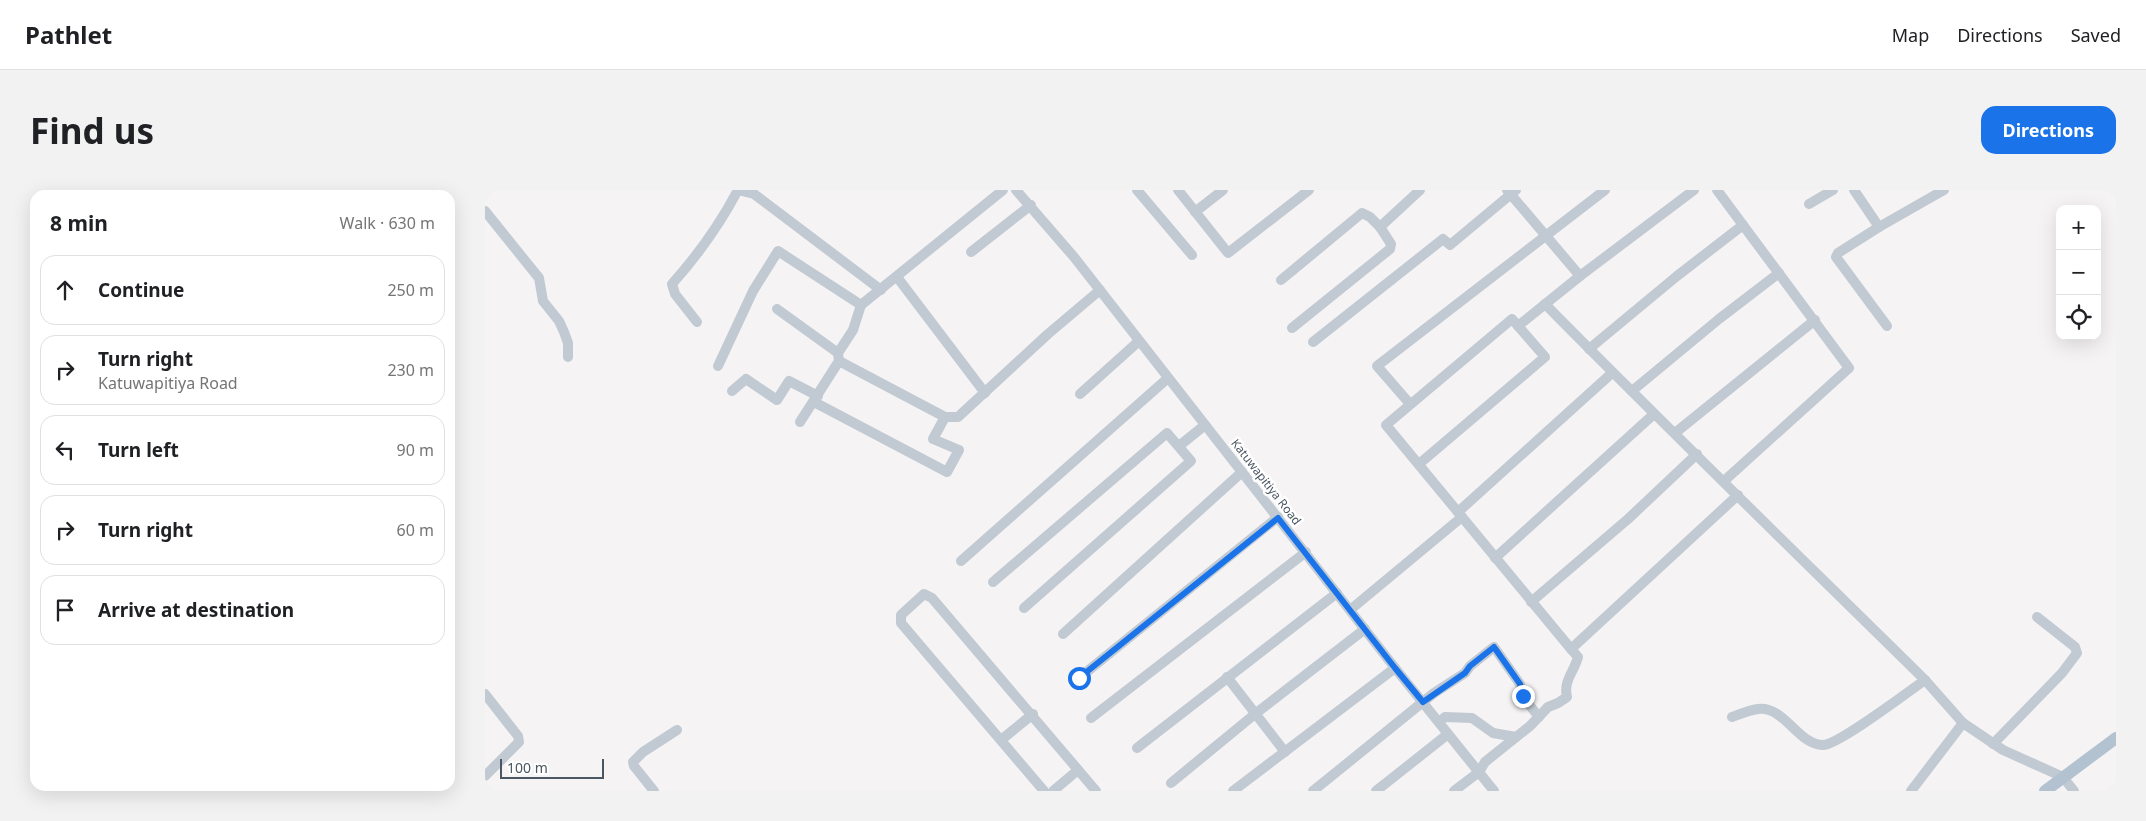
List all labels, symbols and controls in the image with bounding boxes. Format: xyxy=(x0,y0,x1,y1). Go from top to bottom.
text: Pathlet xyxy=(25,18,112,51)
text: Map xyxy=(1892,23,1929,47)
text: Directions xyxy=(1957,23,2043,47)
text: Saved xyxy=(2071,23,2121,47)
button: Directions xyxy=(1981,106,2116,154)
text: Find us xyxy=(30,107,154,154)
map controls xyxy=(2056,205,2101,340)
button: + xyxy=(2056,205,2101,250)
text: 8 min xyxy=(50,209,108,237)
text: Walk · 630 m xyxy=(340,212,435,234)
button: − xyxy=(2056,250,2101,295)
icon: ahead xyxy=(51,276,79,304)
text: Continue xyxy=(98,277,184,303)
text: 250 m xyxy=(387,279,434,301)
button: locate xyxy=(2056,295,2101,340)
text: Turn right xyxy=(98,346,193,372)
icon: right xyxy=(51,356,79,384)
text: 230 m xyxy=(387,359,434,381)
text: Katuwapitiya Road xyxy=(98,372,238,394)
street label: Katuwapitiya Road xyxy=(1227,435,1305,528)
icon: left xyxy=(51,436,79,464)
text: Turn left xyxy=(98,437,179,463)
text: 90 m xyxy=(397,439,434,461)
icon: right xyxy=(51,516,79,544)
text: Turn right xyxy=(98,517,193,543)
text: 60 m xyxy=(397,519,434,541)
icon: arrive xyxy=(51,596,79,624)
text: Arrive at destination xyxy=(98,597,294,623)
route start xyxy=(1068,667,1091,690)
route end xyxy=(1512,685,1535,708)
scale bar xyxy=(500,756,604,779)
text: 100 m xyxy=(507,758,548,777)

